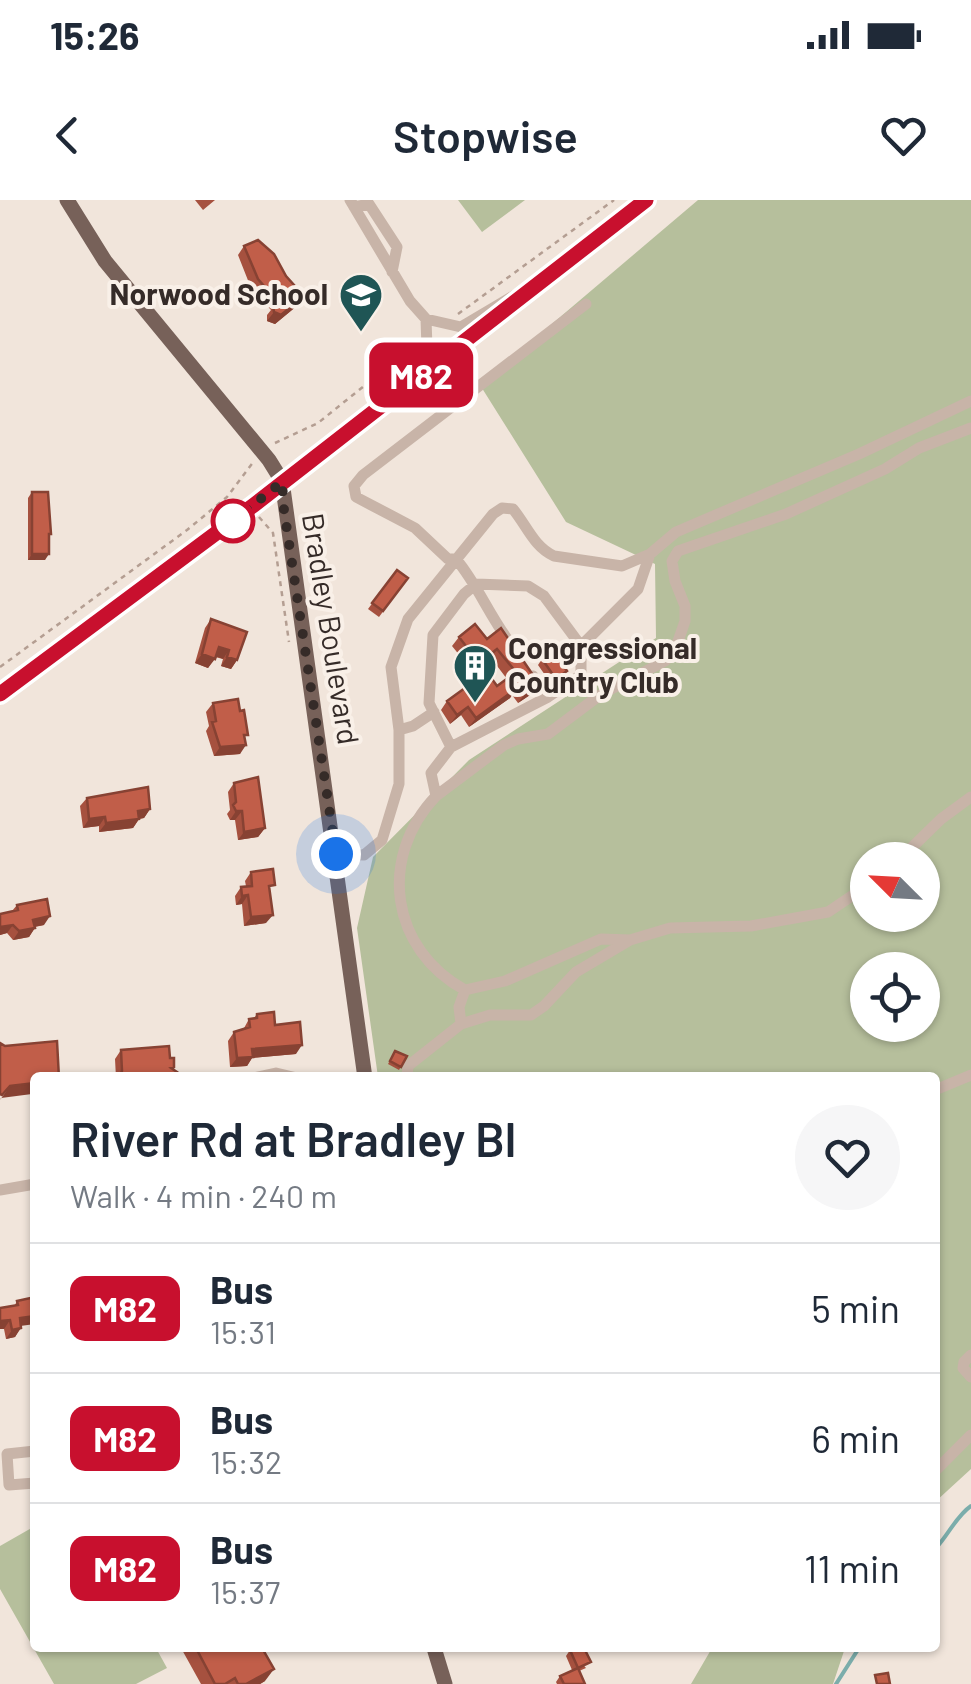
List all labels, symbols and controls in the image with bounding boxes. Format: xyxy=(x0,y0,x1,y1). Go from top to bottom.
text: 15:26 xyxy=(50,12,139,58)
icon: back xyxy=(40,108,95,163)
text: Stopwise xyxy=(393,108,578,162)
icon: heart xyxy=(876,108,931,163)
school or university icon: Norwood School xyxy=(338,272,384,333)
place label: Norwood School xyxy=(110,275,328,311)
line badge: M82 xyxy=(364,342,478,408)
text: M82 xyxy=(389,354,453,396)
unlabelled marker xyxy=(212,500,254,542)
street label: Bradley Boulevard xyxy=(296,510,368,747)
place label: Congressional Country Club xyxy=(508,629,697,699)
building icon: Congressional Country Club xyxy=(452,643,498,704)
your location xyxy=(311,829,361,879)
north arrow xyxy=(850,842,940,932)
map controls xyxy=(850,842,940,1042)
button: locate xyxy=(850,952,940,1042)
button: heart xyxy=(795,1105,900,1210)
text: River Rd at Bradley Bl xyxy=(70,1109,516,1167)
text: Walk · 4 min · 240 m xyxy=(70,1176,337,1214)
text: Bus xyxy=(210,1266,273,1312)
text: 5 min xyxy=(811,1285,900,1331)
text: M82 xyxy=(93,1287,157,1329)
text: 15:31 xyxy=(210,1312,276,1350)
text: Bus xyxy=(210,1396,273,1442)
text: 6 min xyxy=(811,1415,900,1461)
text: M82 xyxy=(93,1417,157,1459)
text: 15:32 xyxy=(210,1442,282,1480)
text: Bus xyxy=(210,1526,273,1572)
text: 11 min xyxy=(804,1545,900,1591)
text: M82 xyxy=(93,1547,157,1589)
text: 15:37 xyxy=(210,1572,280,1610)

